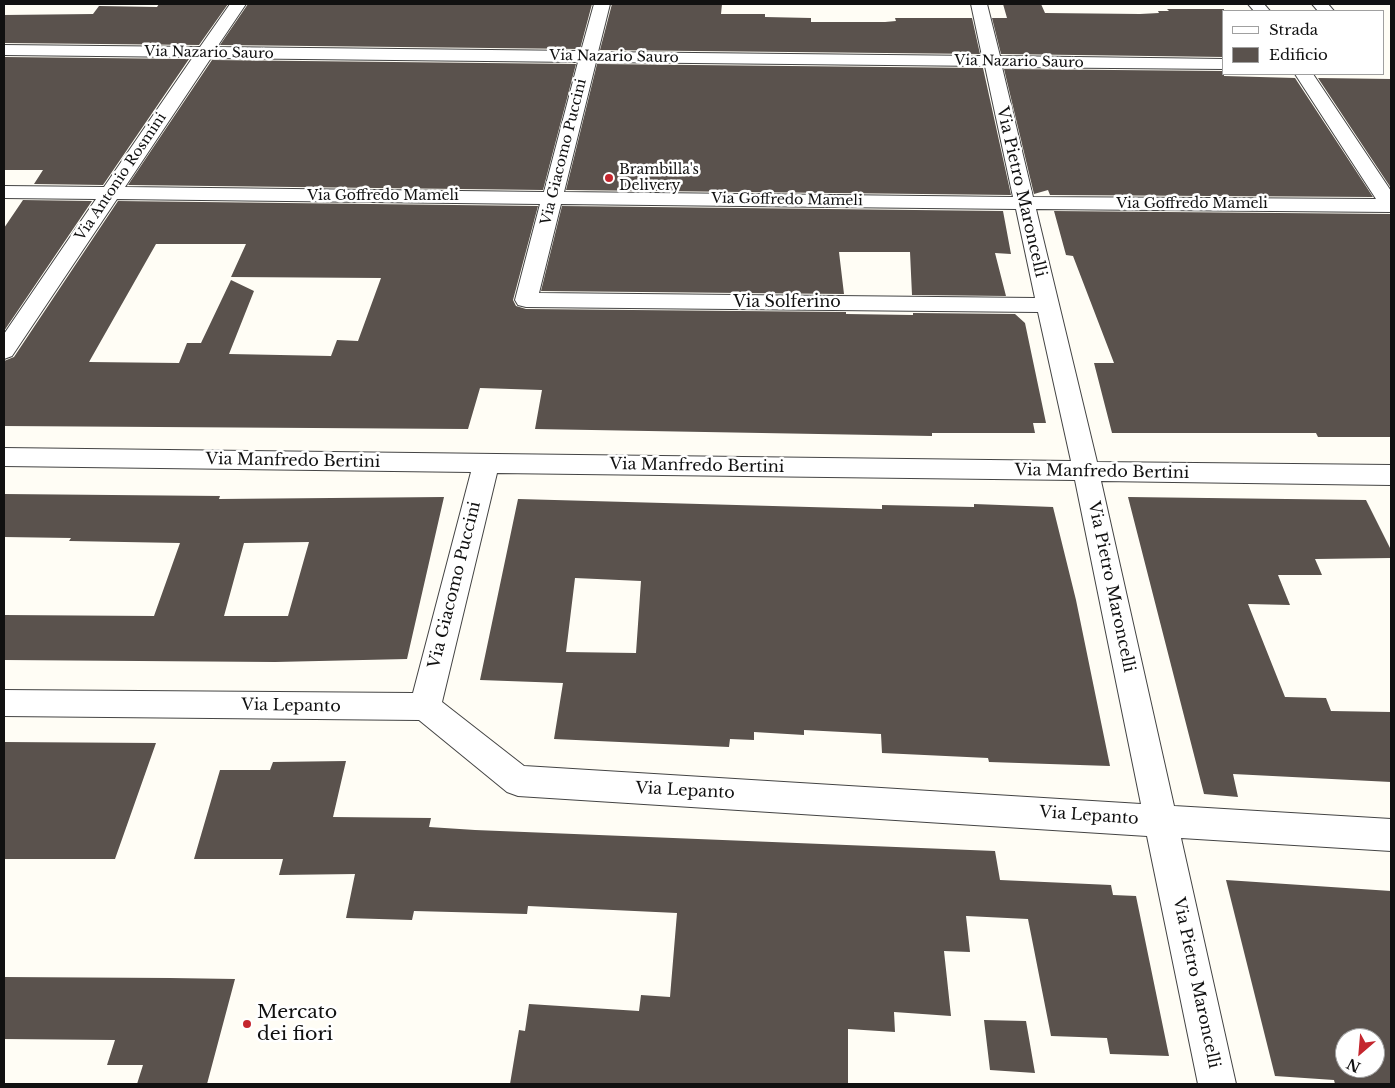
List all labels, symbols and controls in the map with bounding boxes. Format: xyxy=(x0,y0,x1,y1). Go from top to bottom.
legend xyxy=(1222,10,1385,75)
text: Strada xyxy=(1269,20,1318,39)
street label: Via Nazario Sauro xyxy=(144,43,274,63)
text: Edificio xyxy=(1269,45,1328,64)
street label: Via Nazario Sauro xyxy=(549,47,679,67)
street label: Via Nazario Sauro xyxy=(954,52,1084,72)
street label: Via Giacomo Puccini xyxy=(538,77,590,227)
street label: Via Pietro Maroncelli xyxy=(992,105,1050,279)
street label: Via Antonio Rosmini xyxy=(72,110,170,244)
place label: Brambilla's Delivery xyxy=(619,162,699,194)
marker: Brambilla's Delivery xyxy=(603,172,615,184)
street label: Via Goffredo Mameli xyxy=(307,188,459,204)
street label: Via Goffredo Mameli xyxy=(711,190,863,210)
street label: Via Goffredo Mameli xyxy=(1116,196,1268,212)
street label: Via Solferino xyxy=(733,292,841,312)
street label: Via Manfredo Bertini xyxy=(205,450,381,472)
street label: Via Manfredo Bertini xyxy=(609,455,785,477)
street label: Via Manfredo Bertini xyxy=(1014,461,1190,483)
street label: Via Giacomo Puccini xyxy=(425,499,485,671)
street label: Via Pietro Maroncelli xyxy=(1083,500,1139,674)
street label: Via Lepanto xyxy=(241,696,341,716)
street label: Via Lepanto xyxy=(635,779,735,803)
street label: Via Lepanto xyxy=(1039,803,1139,829)
street label: Via Pietro Maroncelli xyxy=(1168,896,1224,1070)
place label: Mercato dei fiori xyxy=(257,1002,337,1046)
marker: Mercato dei fiori xyxy=(241,1018,253,1030)
north arrow xyxy=(1335,1028,1385,1078)
text: N xyxy=(1344,1054,1364,1076)

